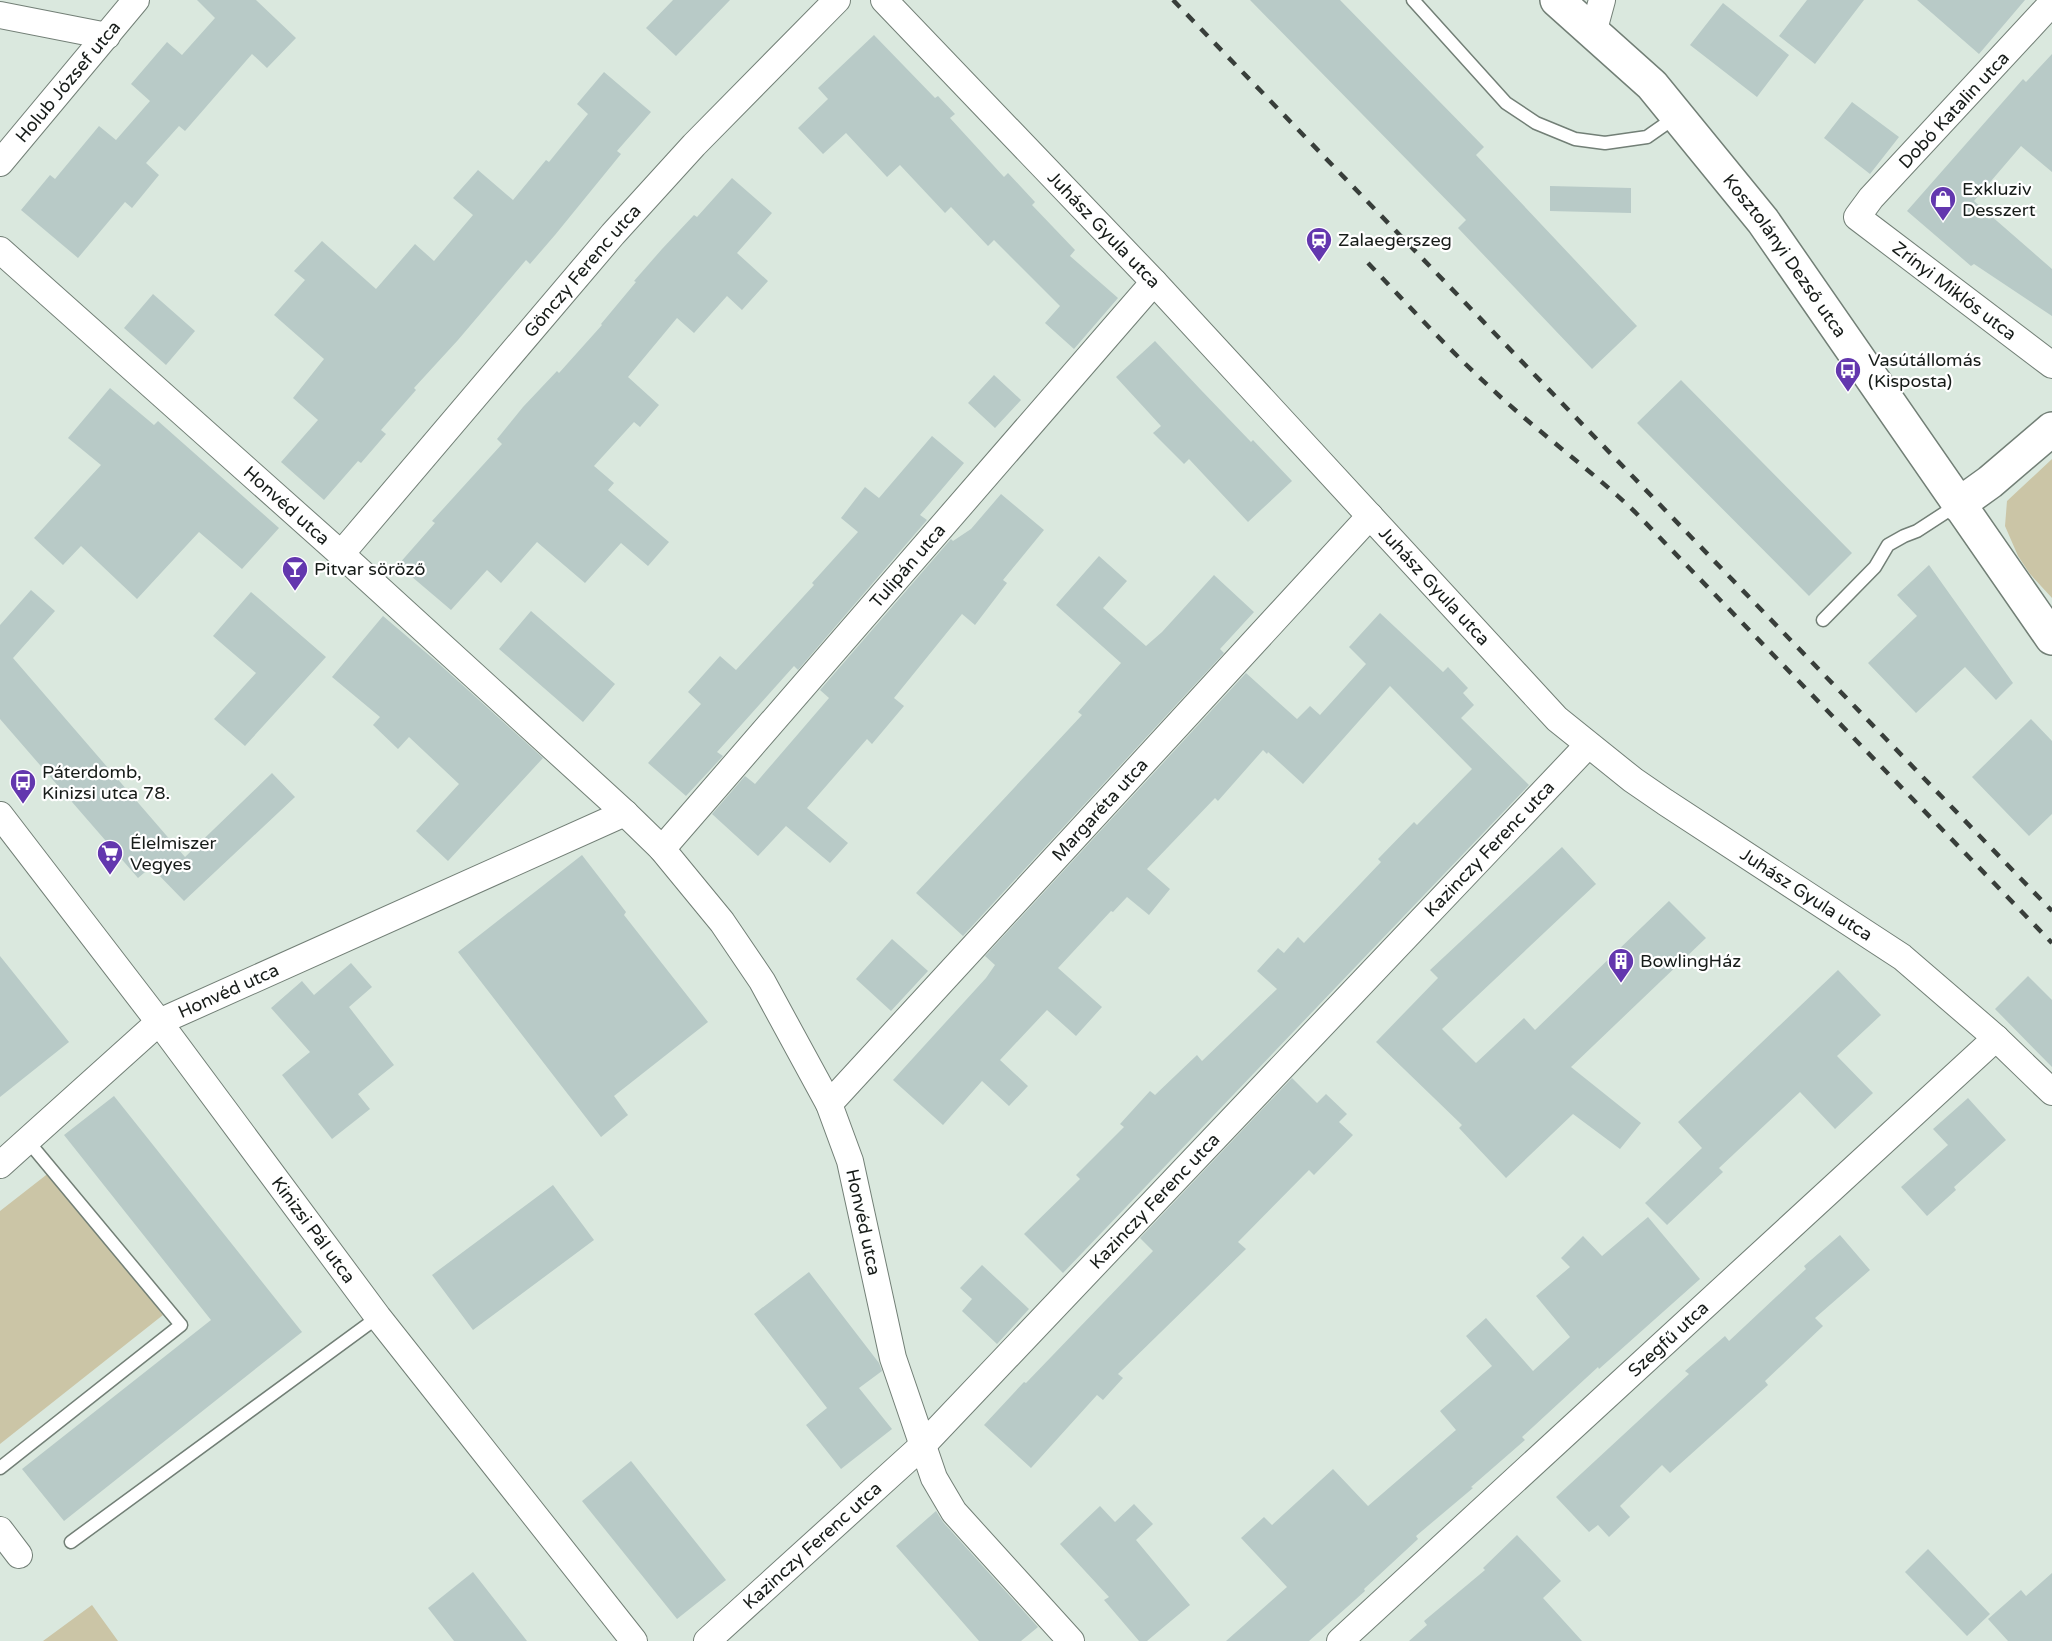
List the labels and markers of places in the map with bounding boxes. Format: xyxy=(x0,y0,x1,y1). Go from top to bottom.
place label: Exkluziv Desszert xyxy=(1962,178,2036,221)
shop icon: Exkluziv Desszert xyxy=(1928,184,1958,222)
station icon: Zalaegerszeg xyxy=(1304,225,1334,263)
place label: Zalaegerszeg xyxy=(1338,229,1452,251)
place label: Vasútállomás (Kisposta) xyxy=(1868,349,1981,392)
bus stop icon: Vasútállomás (Kisposta) xyxy=(1833,355,1863,393)
bar icon: Pitvar söröző xyxy=(280,554,310,592)
place label: Pitvar söröző xyxy=(314,558,425,580)
place label: Páterdomb, Kinizsi utca 78. xyxy=(42,761,170,804)
bus stop icon: Páterdomb, Kinizsi utca 78. xyxy=(8,767,38,805)
place label: Élelmiszer Vegyes xyxy=(130,832,216,875)
supermarket icon: Élelmiszer Vegyes xyxy=(95,838,125,876)
building icon: BowlingHáz xyxy=(1606,946,1636,984)
place label: BowlingHáz xyxy=(1640,950,1741,972)

